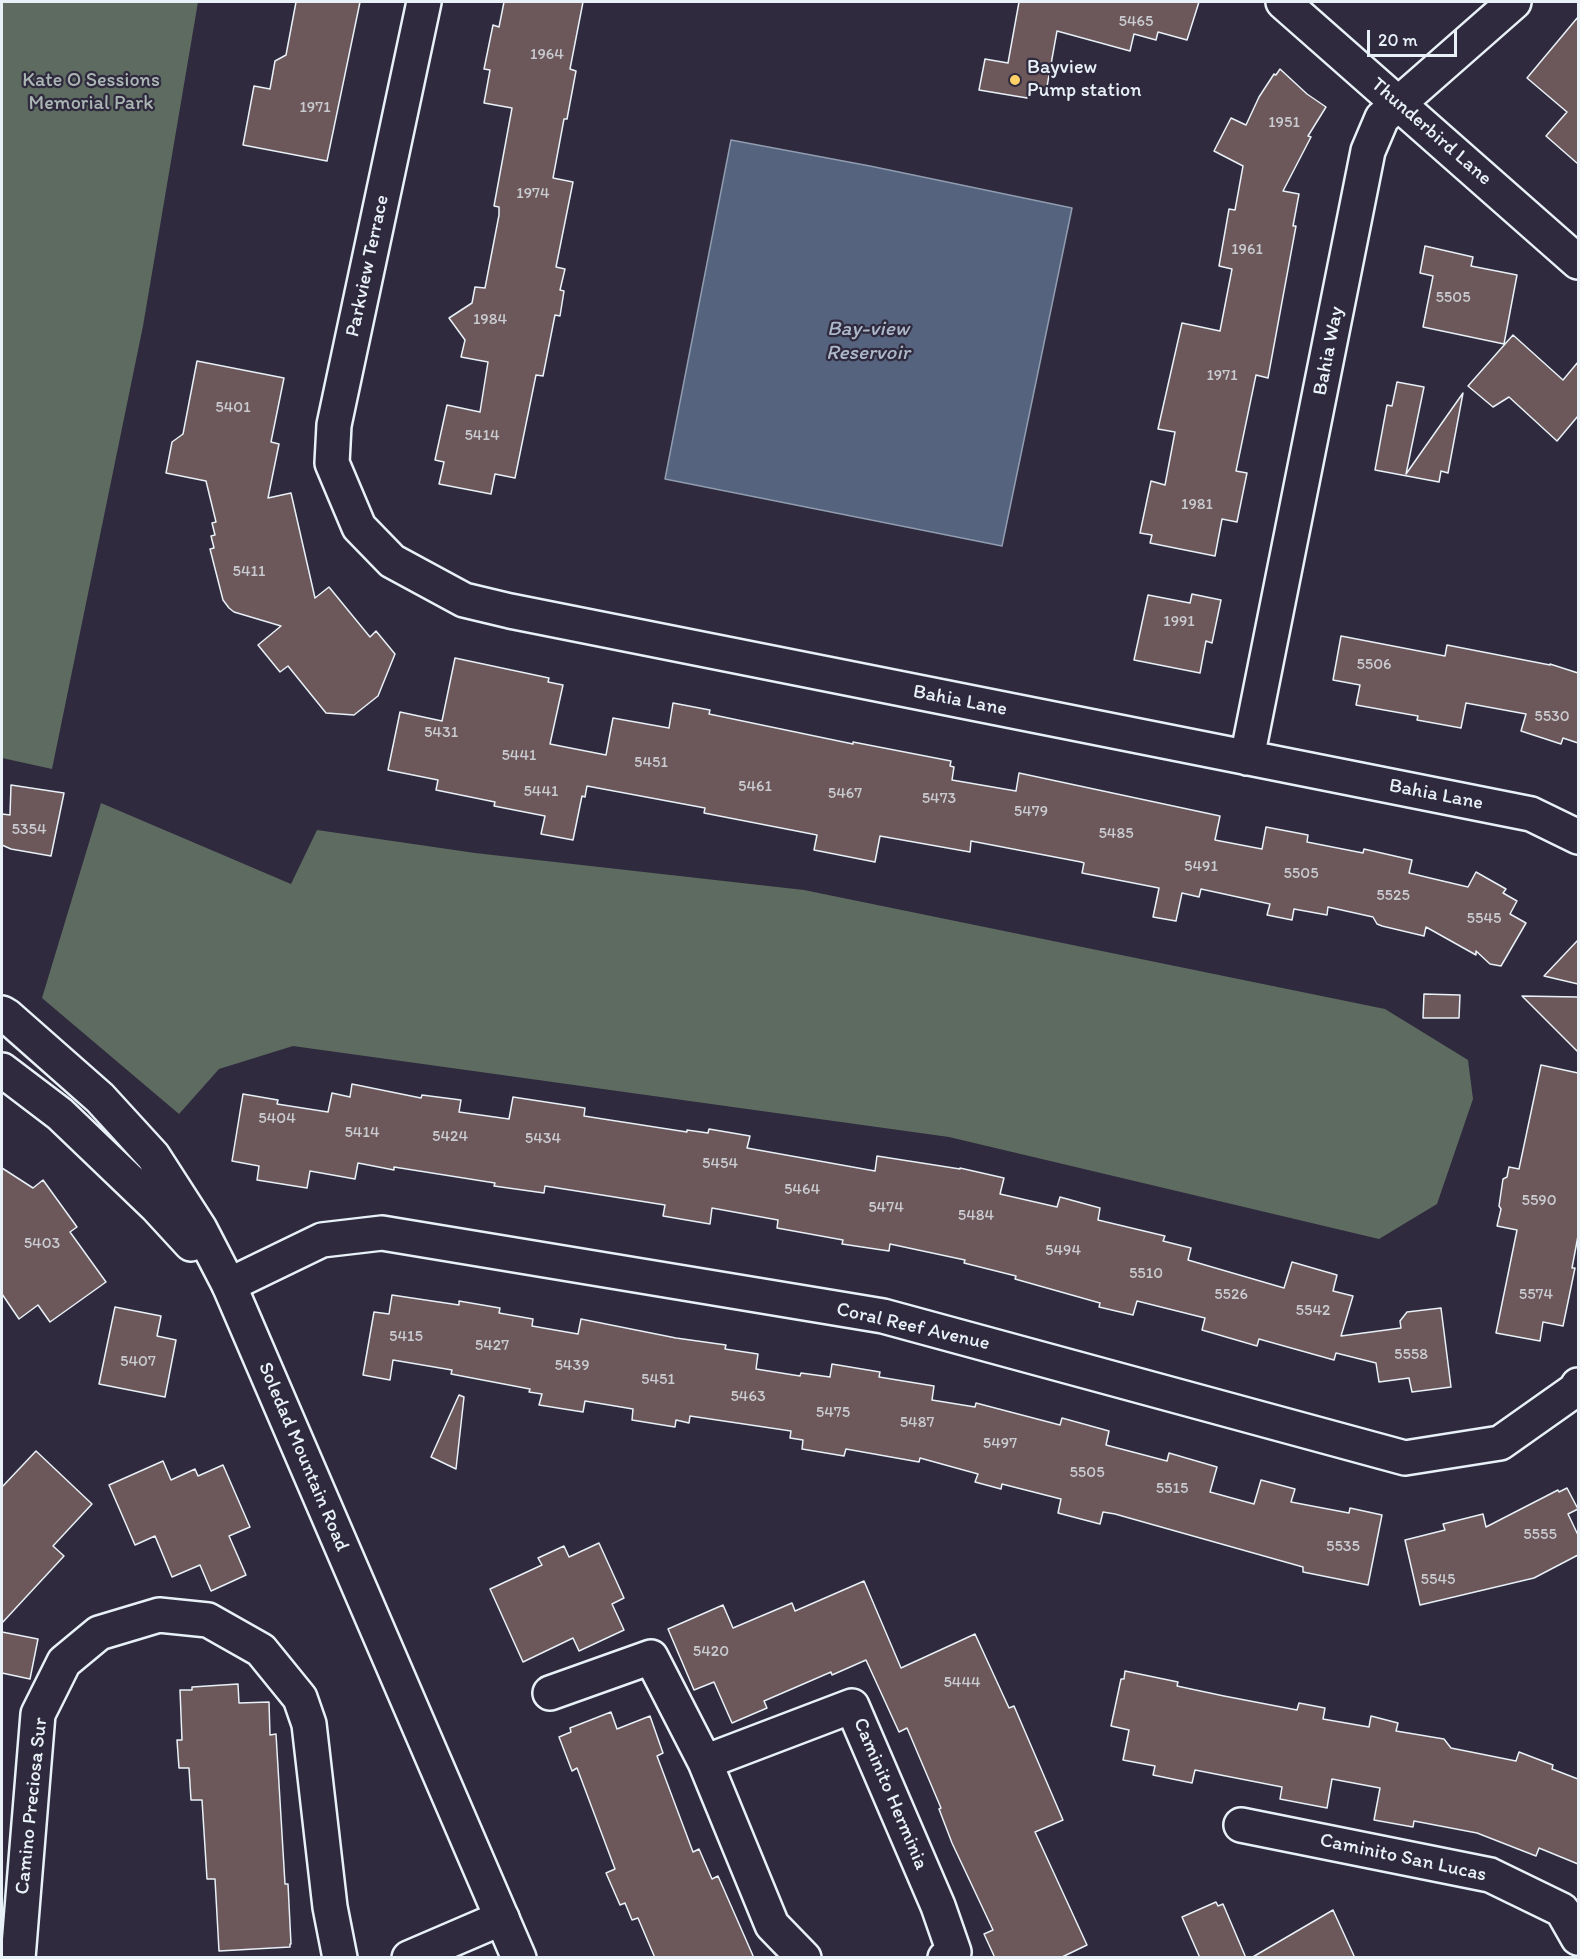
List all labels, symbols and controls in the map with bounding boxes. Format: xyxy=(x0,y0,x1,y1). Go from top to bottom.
house number: 5465 xyxy=(1119,12,1153,32)
scale bar xyxy=(1370,18,1460,56)
text: 20 m xyxy=(1378,29,1418,51)
house number: 1964 xyxy=(530,45,564,65)
place label: Bayview Pump station xyxy=(1027,56,1142,103)
park label: Kate O Sessions Memorial Park xyxy=(22,69,160,116)
marker: Bayview Pump station xyxy=(1008,73,1022,87)
street label: Thunderbird Lane xyxy=(1366,73,1496,191)
house number: 1971 xyxy=(299,98,331,118)
house number: 1951 xyxy=(1268,113,1300,133)
house number: 1974 xyxy=(516,184,550,204)
street label: Parkview Terrace xyxy=(341,193,395,339)
house number: 1961 xyxy=(1231,240,1263,260)
house number: 5505 xyxy=(1435,288,1471,308)
street label: Bahia Way xyxy=(1309,304,1349,398)
house number: 1984 xyxy=(473,310,507,330)
water label: Bay-view Reservoir xyxy=(826,317,910,367)
house number: 1971 xyxy=(1206,366,1238,386)
house number: 5401 xyxy=(215,398,251,418)
house number: 5414 xyxy=(464,426,500,446)
house number: 1981 xyxy=(1181,495,1213,515)
house number: 5411 xyxy=(233,562,265,582)
house number: 1991 xyxy=(1163,612,1195,632)
house number: 5506 xyxy=(1356,655,1392,675)
street label: Bahia Lane xyxy=(911,680,1009,722)
house number: 5530 xyxy=(1534,707,1570,727)
house number: 5431 xyxy=(424,723,458,743)
house number: 5441 xyxy=(501,746,537,766)
house number: 5451 xyxy=(634,753,668,773)
street label: Bahia Lane xyxy=(1387,774,1485,816)
house number: 5461 xyxy=(738,777,772,797)
house number: 5441 xyxy=(523,782,559,802)
house number: 5467 xyxy=(828,784,862,804)
house number: 5473 xyxy=(922,789,956,809)
house number: 5479 xyxy=(1014,802,1048,822)
house number: 5354 xyxy=(11,820,47,840)
house number: 5485 xyxy=(1098,824,1134,844)
house number: 5491 xyxy=(1184,857,1218,877)
house number: 5505 xyxy=(1283,864,1319,884)
house number: 5525 xyxy=(1376,886,1410,906)
house number: 5545 xyxy=(1467,909,1501,929)
house number: 5404 xyxy=(258,1109,296,1129)
house number: 5414 xyxy=(344,1123,380,1143)
house number: 5424 xyxy=(432,1127,468,1147)
house number: 5434 xyxy=(525,1129,561,1149)
house number: 5454 xyxy=(702,1154,738,1174)
house number: 5464 xyxy=(784,1180,820,1200)
house number: 5590 xyxy=(1521,1191,1557,1211)
house number: 5474 xyxy=(868,1198,904,1218)
house number: 5484 xyxy=(958,1206,994,1226)
house number: 5403 xyxy=(24,1234,60,1254)
house number: 5494 xyxy=(1045,1241,1081,1261)
house number: 5510 xyxy=(1129,1264,1163,1284)
house number: 5526 xyxy=(1214,1285,1248,1305)
house number: 5574 xyxy=(1519,1285,1553,1305)
street label: Coral Reef Avenue xyxy=(834,1298,992,1356)
house number: 5542 xyxy=(1296,1301,1330,1321)
house number: 5415 xyxy=(389,1327,423,1347)
house number: 5427 xyxy=(475,1336,509,1356)
house number: 5558 xyxy=(1394,1345,1428,1365)
house number: 5407 xyxy=(120,1352,156,1372)
house number: 5439 xyxy=(554,1356,590,1376)
street label: Soledad Mountain Road xyxy=(252,1359,354,1555)
house number: 5451 xyxy=(641,1370,675,1390)
house number: 5463 xyxy=(730,1387,766,1407)
house number: 5475 xyxy=(816,1403,850,1423)
house number: 5487 xyxy=(900,1413,934,1433)
house number: 5497 xyxy=(983,1434,1017,1454)
house number: 5505 xyxy=(1069,1463,1105,1483)
house number: 5515 xyxy=(1156,1479,1188,1499)
house number: 5555 xyxy=(1523,1525,1557,1545)
house number: 5535 xyxy=(1326,1537,1360,1557)
house number: 5545 xyxy=(1421,1570,1455,1590)
house number: 5420 xyxy=(693,1642,729,1662)
house number: 5444 xyxy=(943,1673,981,1693)
street label: Caminito Herminia xyxy=(847,1714,933,1874)
street label: Camino Preciosa Sur xyxy=(11,1716,53,1896)
street label: Caminito San Lucas xyxy=(1317,1829,1489,1887)

